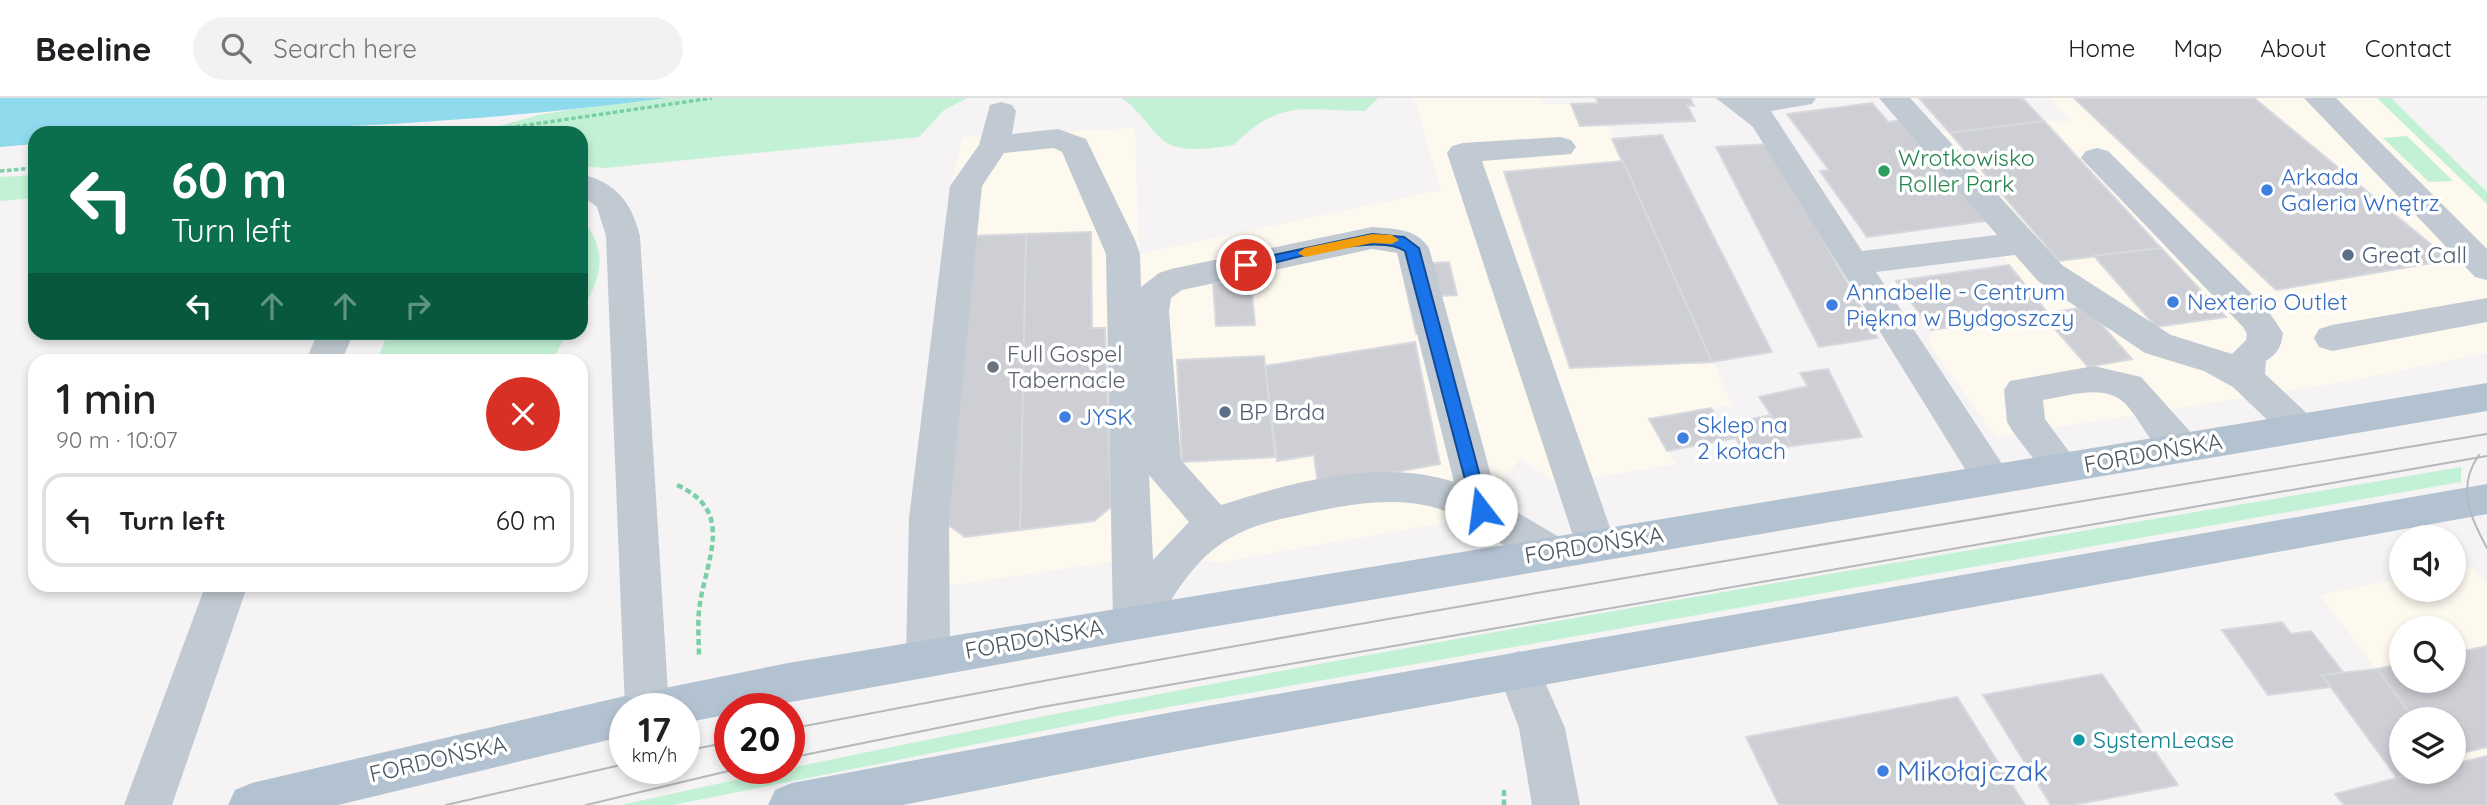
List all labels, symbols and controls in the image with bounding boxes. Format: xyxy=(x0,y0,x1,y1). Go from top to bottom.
search box xyxy=(193,17,683,80)
text: Beeline xyxy=(35,28,151,69)
icon: search xyxy=(217,29,255,67)
text: Search here xyxy=(273,32,417,65)
text: Home xyxy=(2068,33,2135,63)
text: Map xyxy=(2173,33,2222,63)
text: About xyxy=(2260,33,2327,63)
text: Contact xyxy=(2365,33,2452,63)
place label: Wrotkowisko Roller Park xyxy=(1898,143,2035,198)
text: 60 m xyxy=(171,149,287,210)
icon: left xyxy=(56,154,147,245)
place label: Arkada Galeria Wnętrz xyxy=(2281,162,2439,217)
marker: Wrotkowisko Roller Park xyxy=(1876,163,1892,179)
marker: Arkada Galeria Wnętrz xyxy=(2259,182,2275,198)
text: Turn left xyxy=(171,210,292,250)
pin xyxy=(1216,235,1276,295)
place label: Great Call xyxy=(2362,240,2467,269)
icon: arrive xyxy=(1227,246,1265,284)
marker: Great Call xyxy=(2340,247,2356,263)
place label: Annabelle - Centrum Piękna w Bydgoszczy xyxy=(1846,277,2074,332)
icon: left xyxy=(180,287,218,325)
icon: ahead xyxy=(253,287,291,325)
icon: ahead xyxy=(326,287,364,325)
icon: right xyxy=(399,287,437,325)
place label: Nexterio Outlet xyxy=(2187,287,2348,316)
marker: Nexterio Outlet xyxy=(2165,294,2181,310)
marker: Annabelle - Centrum Piękna w Bydgoszczy xyxy=(1824,297,1840,313)
place label: Full Gospel Tabernacle xyxy=(1007,339,1126,394)
marker: Full Gospel Tabernacle xyxy=(985,359,1001,375)
text: 1 min xyxy=(56,372,157,425)
button: close xyxy=(486,377,560,451)
place label: BP Brda xyxy=(1239,397,1325,426)
place label: JYSK xyxy=(1079,402,1133,431)
marker: BP Brda xyxy=(1217,404,1233,420)
marker: JYSK xyxy=(1057,409,1073,425)
place label: Sklep na 2 kołach xyxy=(1697,410,1788,465)
text: 90 m · 10:07 xyxy=(56,425,178,454)
street label: FORDOŃSKA xyxy=(2081,426,2225,479)
marker: Sklep na 2 kołach xyxy=(1675,430,1691,446)
position arrow xyxy=(1444,473,1518,547)
icon: left xyxy=(60,501,98,539)
text: Turn left xyxy=(119,504,226,537)
text: 60 m xyxy=(496,504,556,537)
street label: FORDOŃSKA xyxy=(1522,519,1665,570)
map controls xyxy=(2389,525,2466,784)
button: sound xyxy=(2389,525,2466,602)
street label: FORDOŃSKA xyxy=(962,612,1106,665)
button: search xyxy=(2389,616,2466,693)
speed limit sign: 20 xyxy=(714,693,805,784)
text: 17 xyxy=(638,707,671,751)
button: layers xyxy=(2389,707,2466,784)
place label: SystemLease xyxy=(2093,725,2234,754)
street label: FORDOŃSKA xyxy=(366,729,510,788)
marker: SystemLease xyxy=(2071,732,2087,748)
text: km/h xyxy=(632,744,677,767)
place label: Mikołajczak xyxy=(1897,753,2048,788)
marker: Mikołajczak xyxy=(1875,763,1891,779)

